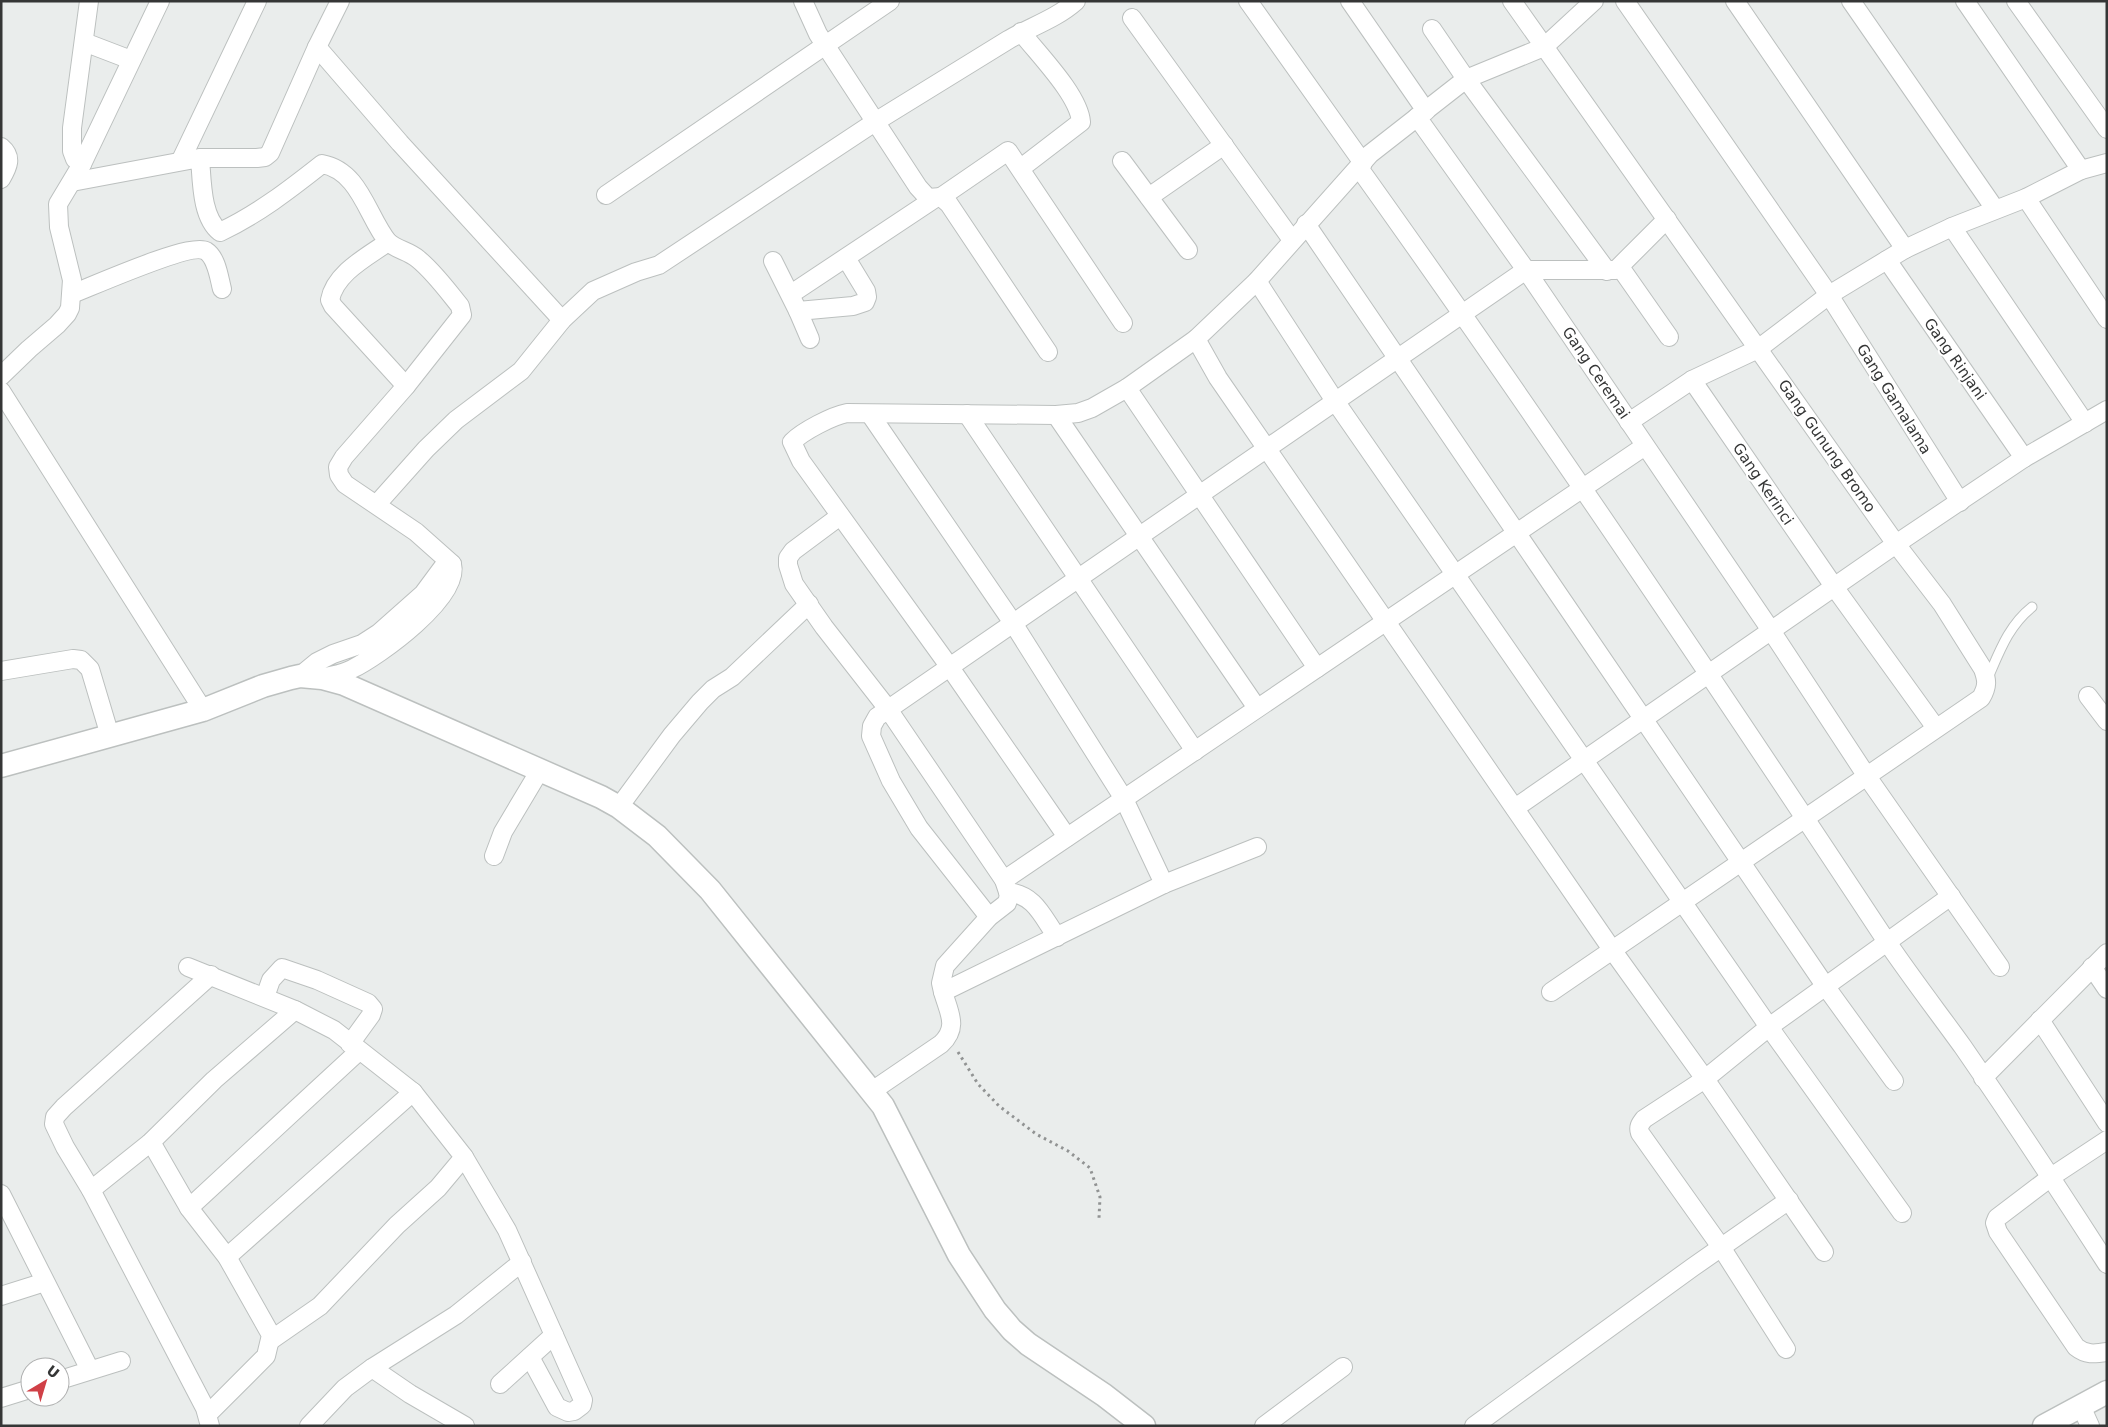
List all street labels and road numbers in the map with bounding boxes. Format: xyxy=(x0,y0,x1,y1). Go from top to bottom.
street label: Gang Rinjani xyxy=(1920,315,1990,403)
street label: Gang Ceremai xyxy=(1559,323,1633,423)
street label: Gang Gamalama xyxy=(1853,341,1935,457)
street label: Gang Gunung Bromo xyxy=(1774,376,1880,516)
street label: Gang Kerinci xyxy=(1729,440,1797,528)

